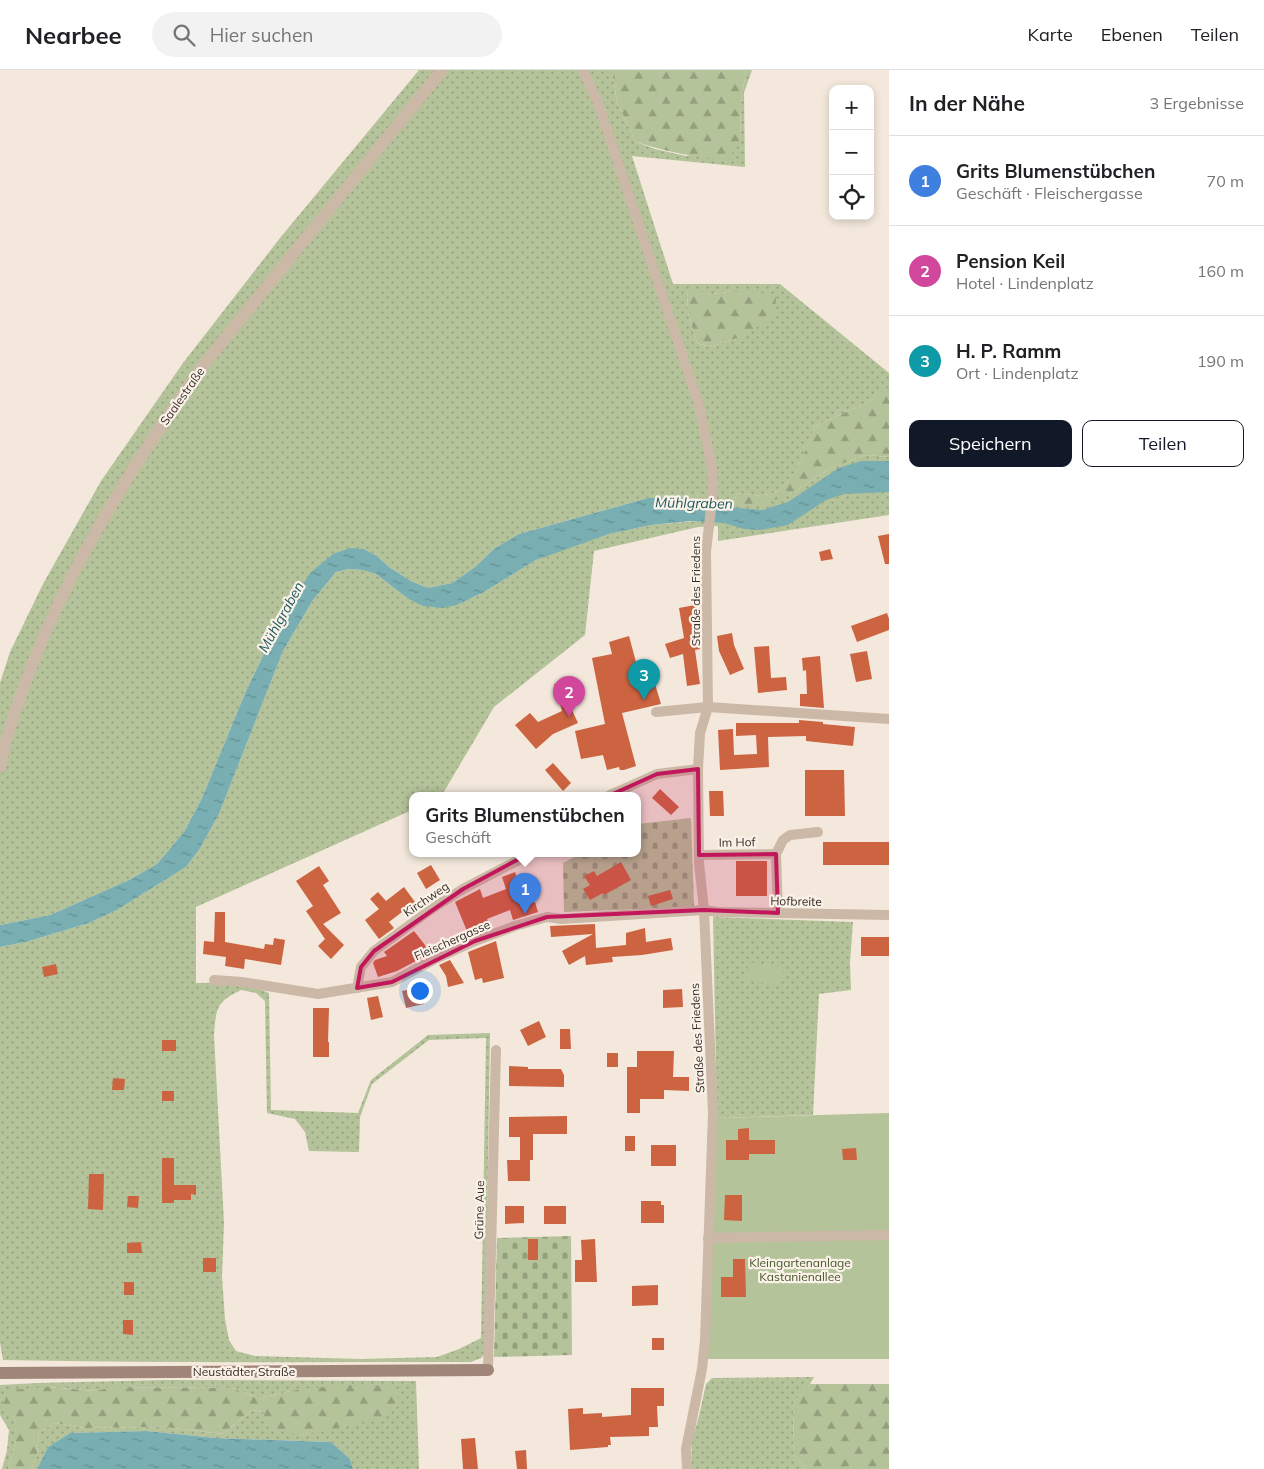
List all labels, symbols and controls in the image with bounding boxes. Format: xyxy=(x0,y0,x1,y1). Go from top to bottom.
search box xyxy=(152,12,502,57)
text: Nearbee xyxy=(25,20,122,50)
icon: search xyxy=(170,21,198,49)
text: Hier suchen xyxy=(210,23,313,47)
text: Karte xyxy=(1027,23,1073,46)
text: Ebenen xyxy=(1101,23,1163,46)
text: Teilen xyxy=(1191,23,1239,46)
map controls xyxy=(829,85,874,220)
button: + xyxy=(829,85,874,130)
text: In der Nähe xyxy=(909,90,1025,116)
text: 3 Ergebnisse xyxy=(1149,93,1244,113)
button: − xyxy=(829,130,874,175)
text: Grits Blumenstübchen xyxy=(956,159,1155,183)
text: 1 xyxy=(920,171,930,191)
text: 70 m xyxy=(1207,171,1244,191)
button: locate xyxy=(829,175,874,220)
text: Geschäft · Fleischergasse xyxy=(956,183,1143,203)
text: Pension Keil xyxy=(956,249,1065,273)
text: 2 xyxy=(920,261,930,281)
text: 160 m xyxy=(1197,261,1244,281)
text: Hotel · Lindenplatz xyxy=(956,273,1094,293)
text: H. P. Ramm xyxy=(956,339,1061,363)
text: 3 xyxy=(920,351,930,371)
text: 190 m xyxy=(1197,351,1244,371)
text: Ort · Lindenplatz xyxy=(956,363,1079,383)
street label: Saalestraße xyxy=(157,364,207,428)
button: Speichern xyxy=(909,420,1072,467)
button: Teilen xyxy=(1082,420,1244,467)
water label: Mühlgraben xyxy=(655,493,733,513)
street label: Straße des Friedens xyxy=(688,536,703,646)
water label: Mühlgraben xyxy=(254,579,308,655)
pin: 3 xyxy=(628,659,660,700)
pin: 2 xyxy=(553,676,585,717)
popup xyxy=(409,792,641,857)
text: Grits Blumenstübchen xyxy=(425,803,625,827)
text: Geschäft xyxy=(425,827,491,847)
street label: Im Hof xyxy=(718,834,756,850)
pin: 1 xyxy=(509,873,541,914)
street label: Kirchweg xyxy=(400,878,452,920)
street label: Hofbreite xyxy=(770,893,822,909)
street label: Fleischergasse xyxy=(412,917,492,963)
your location xyxy=(407,978,433,1004)
street label: Straße des Friedens xyxy=(687,982,707,1093)
street label: Grüne Aue xyxy=(471,1180,487,1240)
park label: Kleingartenanlage Kastanienallee xyxy=(749,1255,851,1284)
street label: Neustädter Straße xyxy=(193,1364,295,1379)

